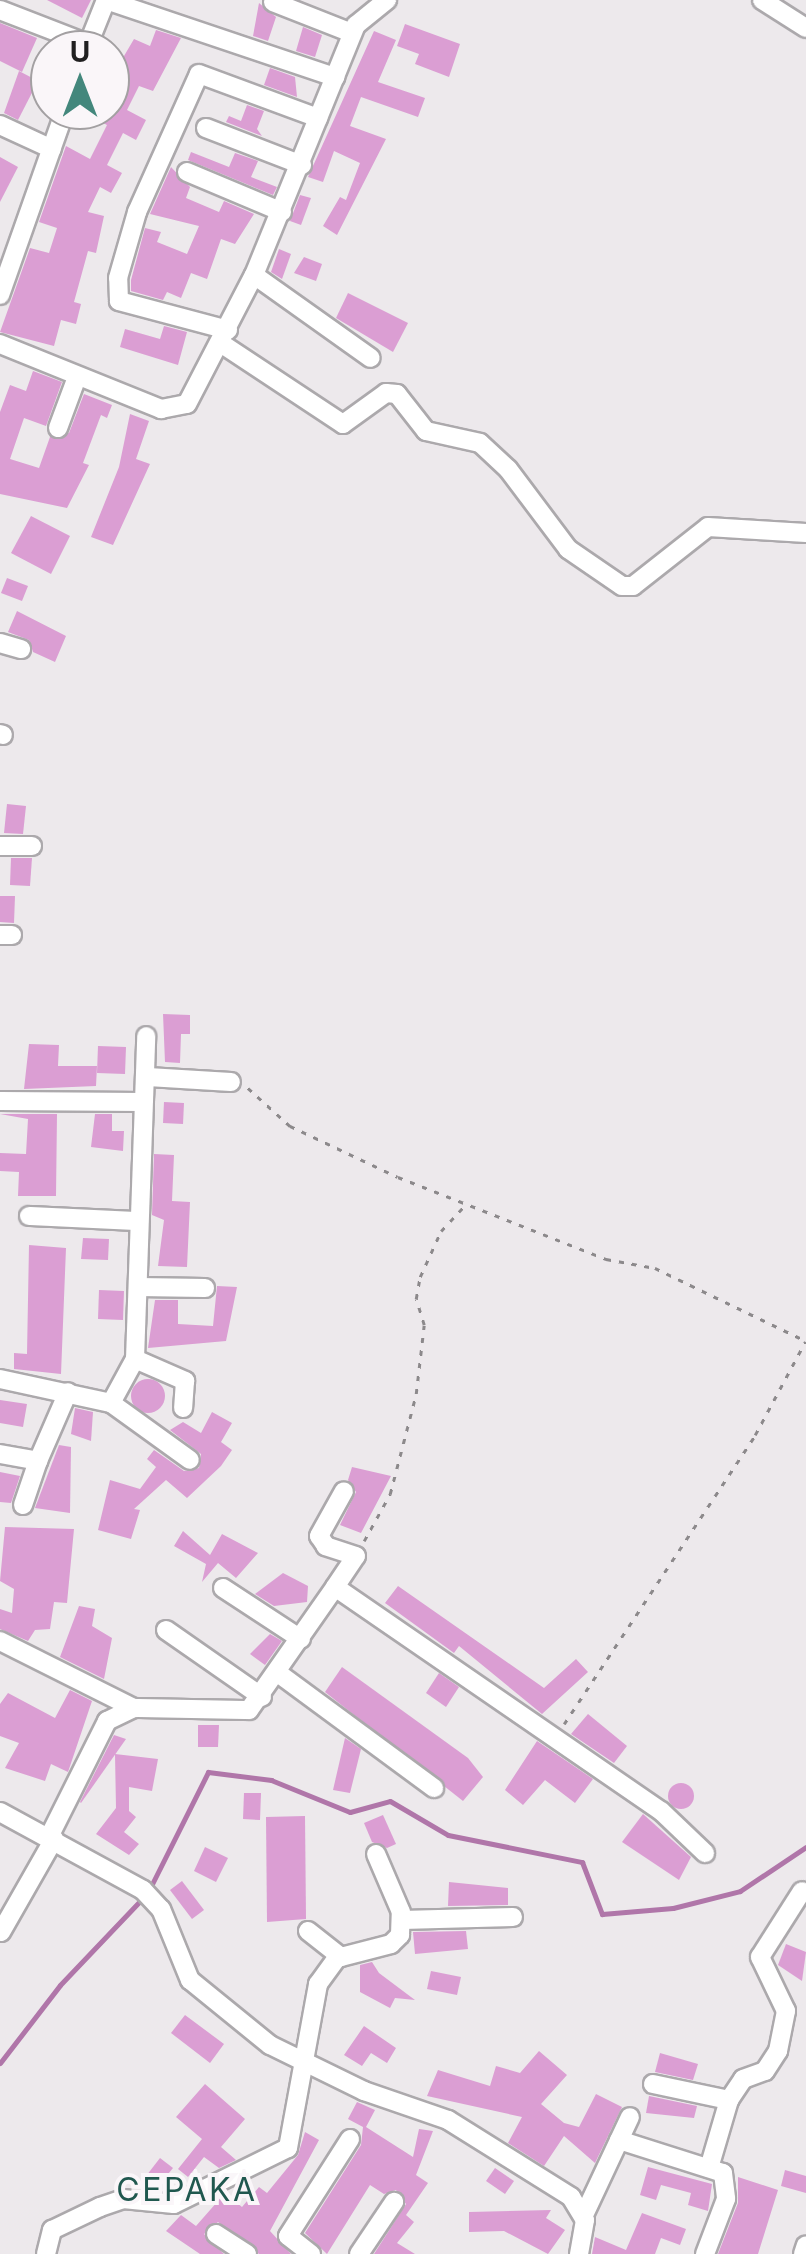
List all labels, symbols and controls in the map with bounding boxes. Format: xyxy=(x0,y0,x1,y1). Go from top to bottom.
north arrow xyxy=(30,30,130,130)
text: U xyxy=(70,35,90,69)
district label: CEPAKA xyxy=(116,2171,258,2209)

